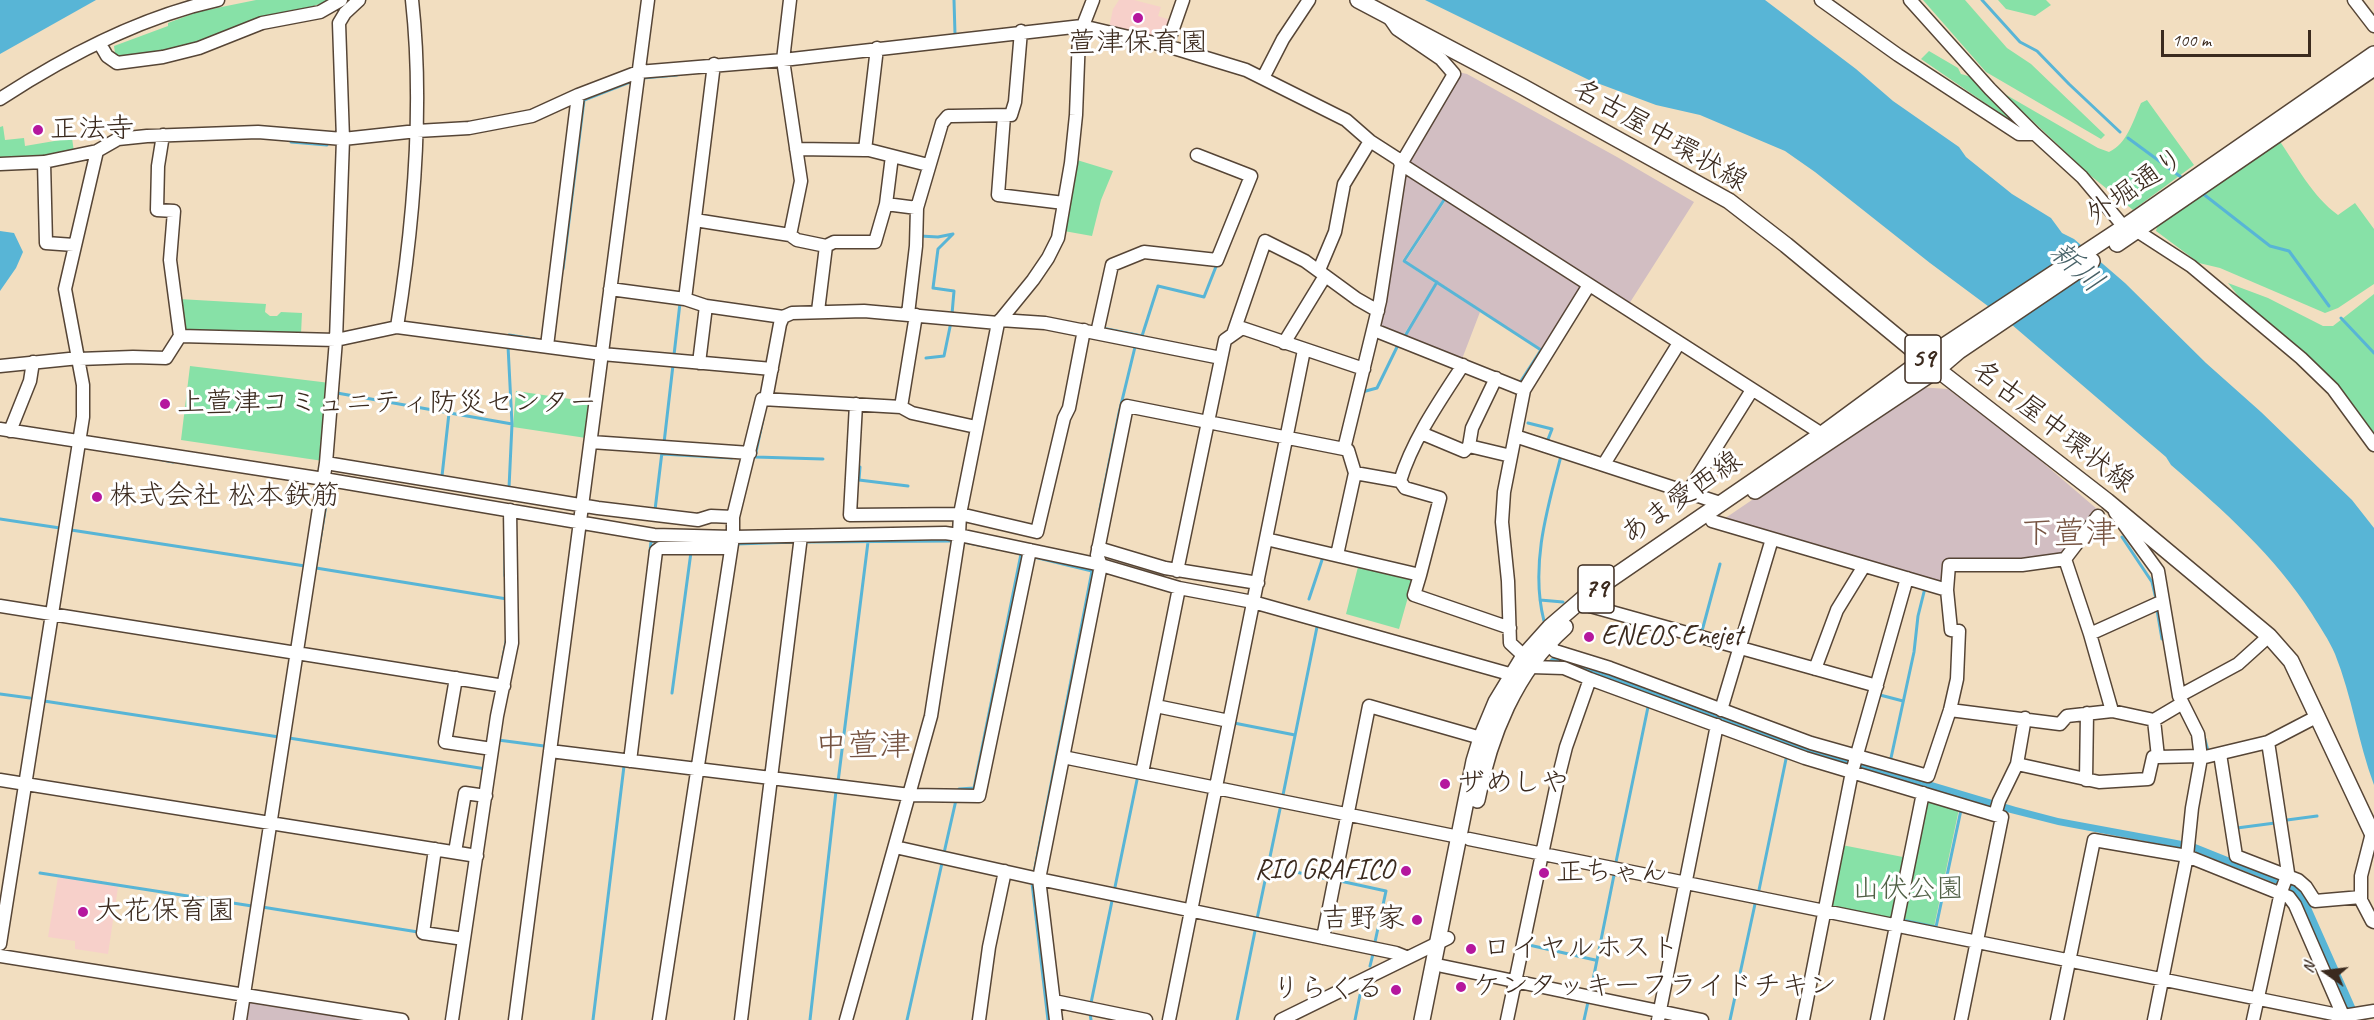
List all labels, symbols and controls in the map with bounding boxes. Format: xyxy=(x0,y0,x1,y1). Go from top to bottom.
marker: 萱津保育園 xyxy=(1131,11,1145,25)
scale bar xyxy=(2164,18,2314,56)
place label: 萱津保育園 xyxy=(1068,27,1208,61)
text: 100 m xyxy=(2172,29,2211,51)
street label: 名古屋中環状線 xyxy=(1567,72,1753,200)
place label: 正法寺 xyxy=(50,113,134,147)
marker: 正法寺 xyxy=(31,123,45,137)
street label: 外堀通り xyxy=(2080,141,2192,233)
water label: 新川 xyxy=(2042,235,2110,301)
road number: 59 xyxy=(1905,335,1941,383)
street label: 名古屋中環状線 xyxy=(1965,353,2141,501)
place label: 上萱津コミュニティ防災センター xyxy=(177,387,597,421)
marker: 上萱津コミュニティ防災センター xyxy=(158,397,172,411)
street label: あま愛西線 xyxy=(1615,444,1749,552)
place label: 株式会社 松本鉄筋 xyxy=(109,480,340,514)
marker: 株式会社 松本鉄筋 xyxy=(90,490,104,504)
district label: 下萱津 xyxy=(2021,516,2117,554)
road number: 79 xyxy=(1578,565,1614,613)
place label: ENEOS Enejet xyxy=(1601,620,1742,654)
marker: ENEOS Enejet xyxy=(1582,630,1596,644)
district label: 中萱津 xyxy=(815,728,911,766)
place label: ザめしや xyxy=(1457,767,1569,801)
marker: ザめしや xyxy=(1438,777,1452,791)
place label: RIO GRAFICO xyxy=(1255,854,1394,888)
place label: 正ちゃん xyxy=(1556,856,1668,890)
marker: RIO GRAFICO xyxy=(1399,864,1413,878)
marker: 正ちゃん xyxy=(1537,866,1551,880)
park label: 山伏公園 xyxy=(1852,873,1964,907)
place label: 大花保育園 xyxy=(95,895,235,929)
place label: 吉野家 xyxy=(1321,903,1405,937)
marker: 大花保育園 xyxy=(76,905,90,919)
marker: 吉野家 xyxy=(1410,913,1424,927)
place label: ロイヤルホスト xyxy=(1483,932,1679,966)
marker: ロイヤルホスト xyxy=(1464,942,1478,956)
north arrow xyxy=(2296,942,2356,1002)
text: N xyxy=(2298,960,2319,975)
place label: ケンタッキーフライドチキン xyxy=(1473,970,1837,1004)
place label: りらくる xyxy=(1272,973,1384,1007)
marker: ケンタッキーフライドチキン xyxy=(1454,980,1468,994)
marker: りらくる xyxy=(1389,983,1403,997)

